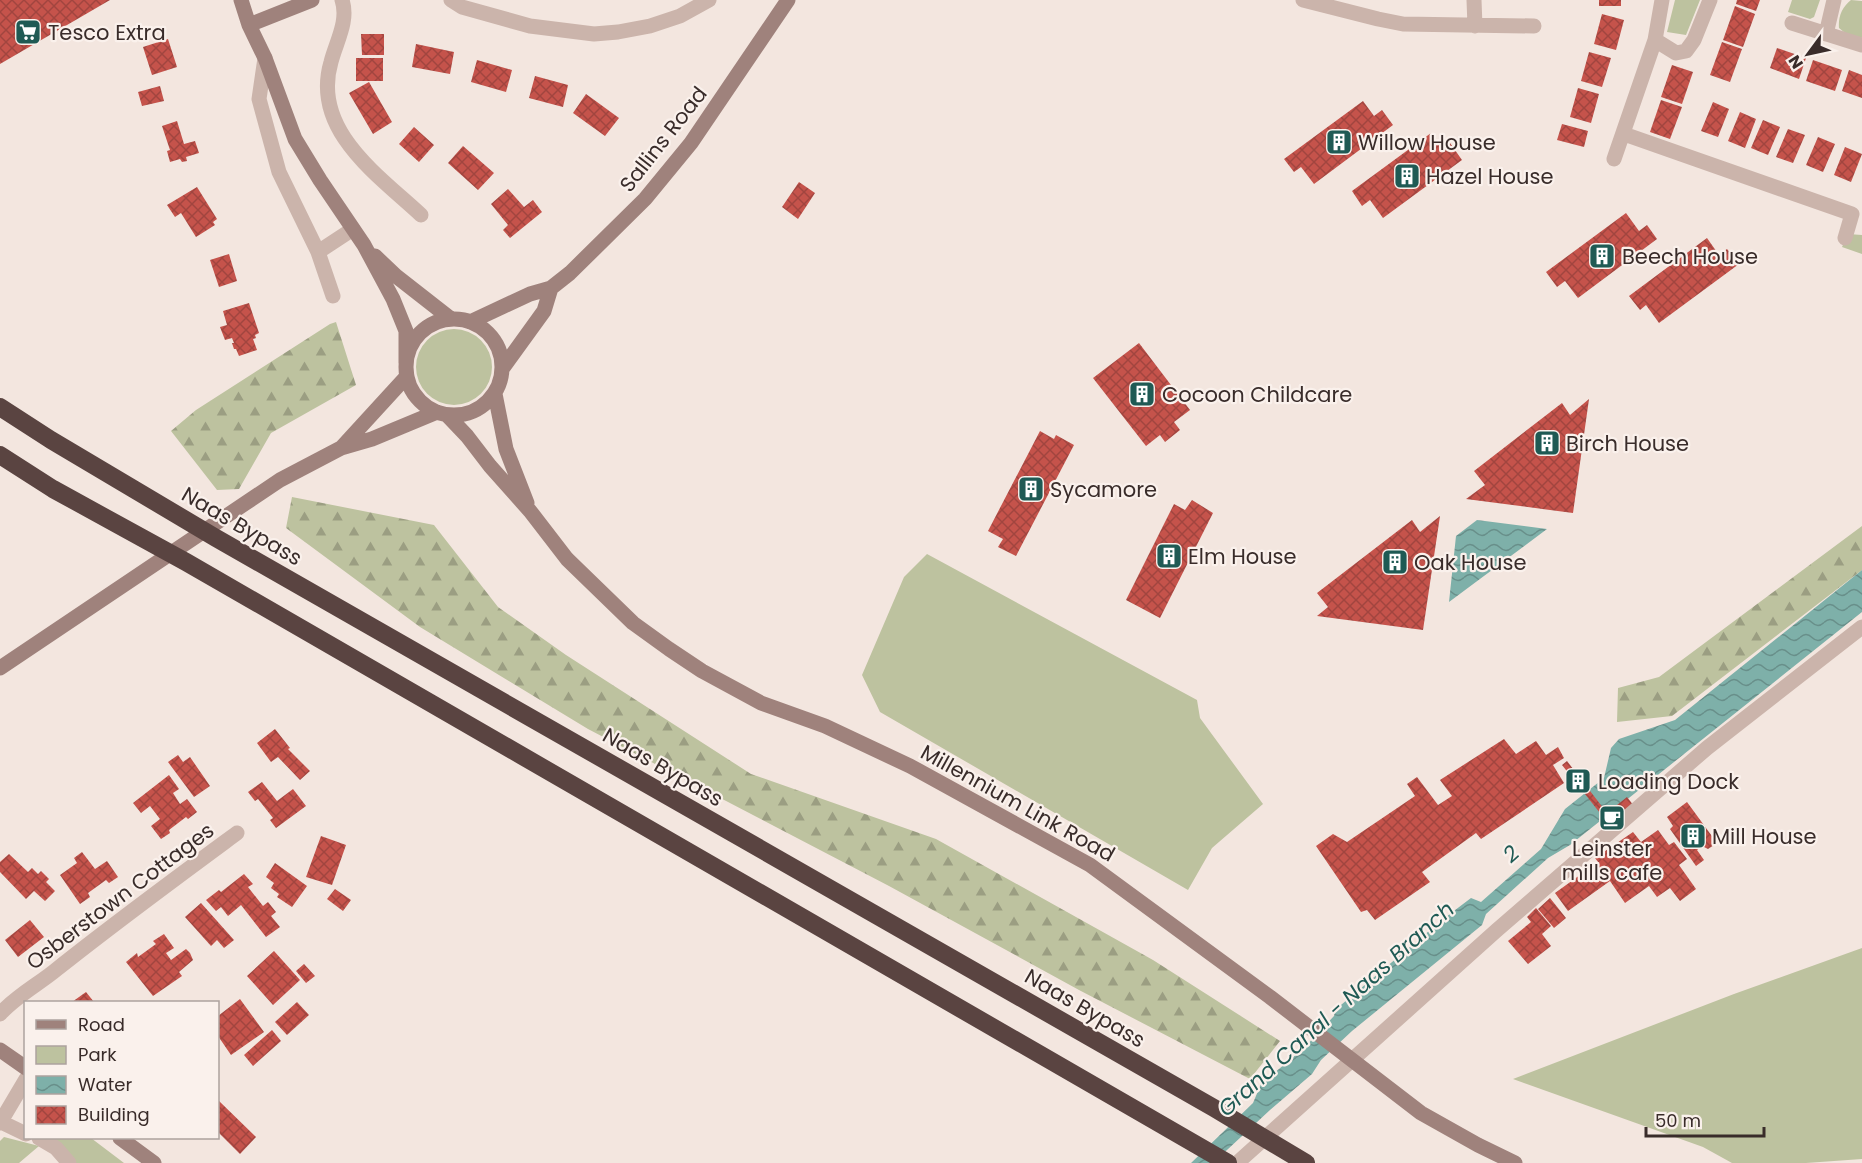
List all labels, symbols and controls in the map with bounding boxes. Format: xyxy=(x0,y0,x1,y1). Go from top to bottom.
supermarket icon: Tesco Extra xyxy=(13,17,43,47)
place label: Tesco Extra xyxy=(48,18,166,47)
north arrow xyxy=(1778,24,1838,84)
text: N xyxy=(1783,51,1809,73)
street label: Sallins Road xyxy=(613,80,713,198)
building icon: Willow House xyxy=(1324,127,1354,157)
place label: Willow House xyxy=(1358,128,1496,157)
building icon: Hazel House xyxy=(1392,161,1422,191)
place label: Hazel House xyxy=(1426,162,1553,191)
building icon: Beech House xyxy=(1587,241,1617,271)
place label: Beech House xyxy=(1622,242,1758,271)
building icon: Cocoon Childcare xyxy=(1127,379,1157,409)
place label: Cocoon Childcare xyxy=(1162,380,1352,409)
building icon: Birch House xyxy=(1532,428,1562,458)
place label: Birch House xyxy=(1566,429,1689,458)
building icon: Sycamore xyxy=(1016,474,1046,504)
place label: Sycamore xyxy=(1050,475,1157,504)
street label: Naas Bypass xyxy=(176,480,308,572)
building icon: Elm House xyxy=(1154,541,1184,571)
place label: Elm House xyxy=(1188,542,1297,571)
building icon: Oak House xyxy=(1380,547,1410,577)
place label: Oak House xyxy=(1414,548,1527,577)
street label: Naas Bypass xyxy=(597,721,729,813)
street label: Millennium Link Road xyxy=(916,737,1120,869)
building icon: Loading Dock xyxy=(1563,766,1593,796)
place label: Loading Dock xyxy=(1598,767,1739,796)
cafe icon: Leinster mills cafe xyxy=(1597,803,1627,833)
street label: Osberstown Cottages xyxy=(20,816,220,976)
building icon: Mill House xyxy=(1678,821,1708,851)
place label: Mill House xyxy=(1712,822,1817,851)
place label: Leinster mills cafe xyxy=(1562,834,1662,887)
water label: 2 xyxy=(1496,838,1526,870)
water label: Grand Canal - Naas Branch xyxy=(1211,894,1461,1124)
street label: Naas Bypass xyxy=(1019,962,1151,1054)
legend xyxy=(24,1001,219,1139)
text: Road xyxy=(78,1012,125,1037)
text: Park xyxy=(78,1042,117,1067)
text: Water xyxy=(78,1072,132,1097)
scale bar xyxy=(1646,1100,1764,1138)
text: Building xyxy=(78,1102,150,1127)
text: 50 m xyxy=(1655,1108,1701,1133)

